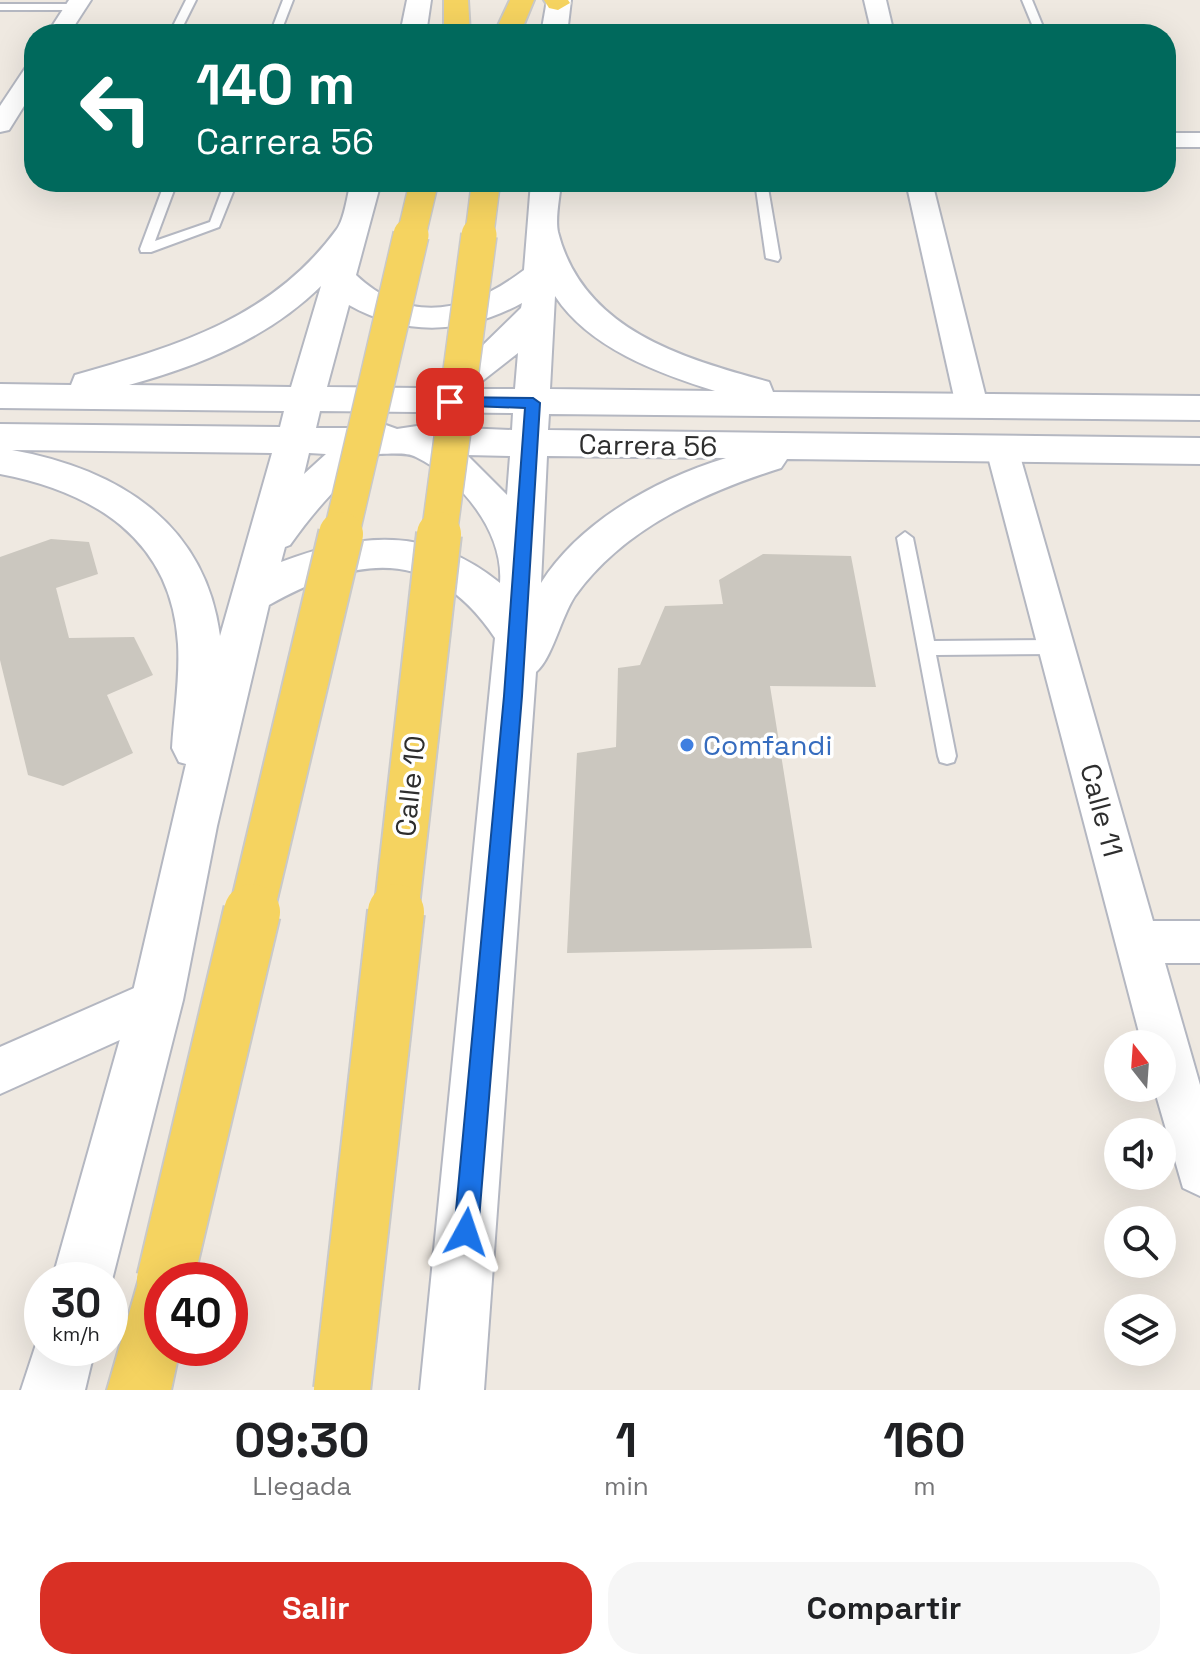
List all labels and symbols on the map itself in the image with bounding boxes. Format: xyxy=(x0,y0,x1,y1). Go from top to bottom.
pin xyxy=(416,368,484,436)
street label: Carrera 56 xyxy=(578,426,718,464)
place label: Comfandi xyxy=(703,727,832,763)
street label: Calle 10 xyxy=(387,734,433,838)
marker: Comfandi xyxy=(678,736,696,754)
street label: Calle 11 xyxy=(1072,759,1132,861)
north arrow xyxy=(1104,1030,1176,1102)
position arrow xyxy=(424,1190,508,1274)
speed limit sign: 40 xyxy=(144,1262,248,1366)

